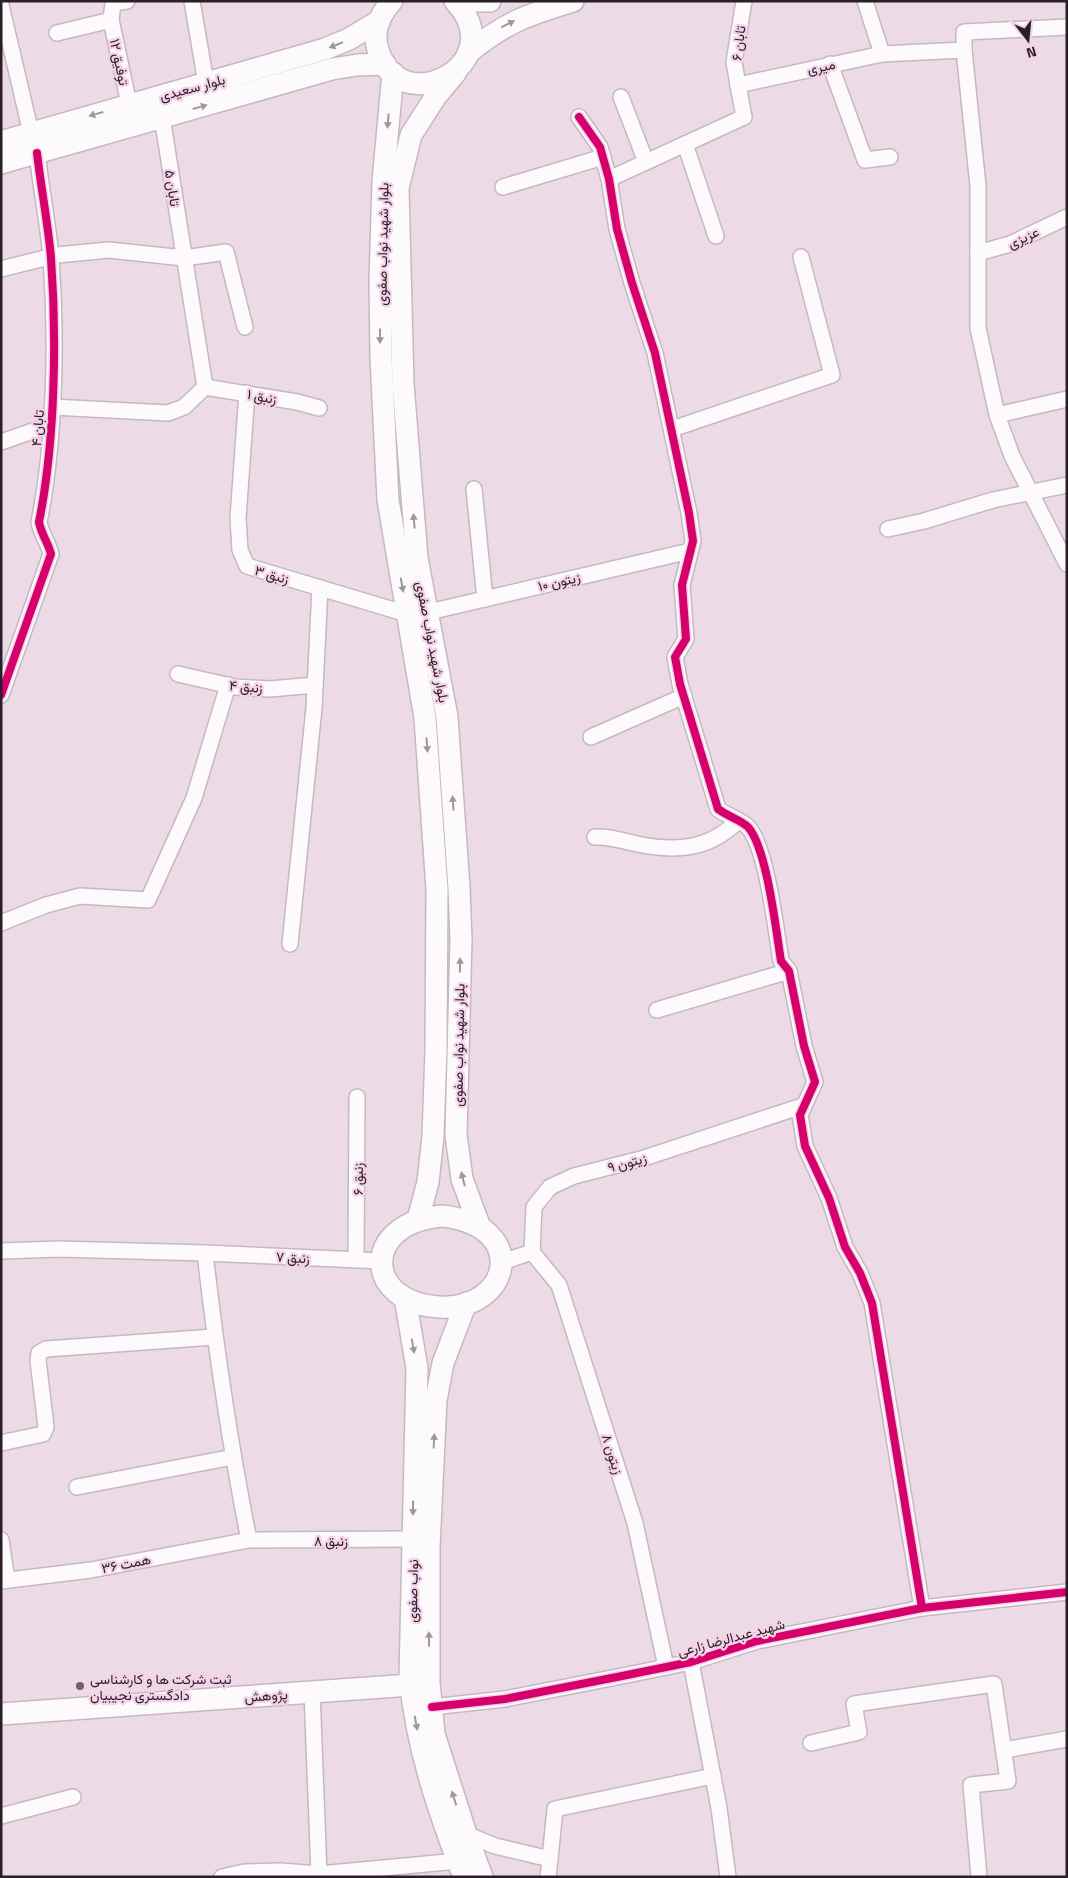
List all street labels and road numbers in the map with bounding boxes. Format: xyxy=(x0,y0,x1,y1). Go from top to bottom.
street label: تابان ۶ xyxy=(725,24,751,62)
street label: توفیق ۱۲ xyxy=(105,37,135,87)
street label: میری xyxy=(805,53,837,79)
street label: بلوار سعیدی xyxy=(157,68,227,106)
street label: تابان ۵ xyxy=(160,168,186,208)
street label: بلوار شهید نواب صفوی xyxy=(370,182,394,306)
street label: عزیزی xyxy=(1004,221,1042,253)
street label: زنبق ۱ xyxy=(246,383,279,409)
street label: تابان ۴ xyxy=(25,408,49,447)
street label: زنبق ۳ xyxy=(252,559,292,589)
street label: زیتون ۱۰ xyxy=(536,566,582,596)
street label: بلوار شهید نواب صفوی xyxy=(411,580,455,704)
street label: زنبق ۴ xyxy=(228,674,264,698)
street label: بلوار شهید نواب صفوی xyxy=(446,983,470,1107)
street label: زیتون ۹ xyxy=(605,1147,649,1177)
street label: زنبق ۶ xyxy=(347,1163,368,1195)
street label: زنبق ۷ xyxy=(276,1246,311,1268)
street label: زیتون ۸ xyxy=(597,1431,629,1477)
street label: زنبق ۸ xyxy=(314,1530,348,1551)
street label: همت ۳۶ xyxy=(100,1548,153,1578)
street label: نواب صفوی xyxy=(401,1559,423,1623)
street label: شهید عبدالرضا زارعی xyxy=(675,1613,787,1661)
street label: پژوهش xyxy=(244,1683,288,1707)

